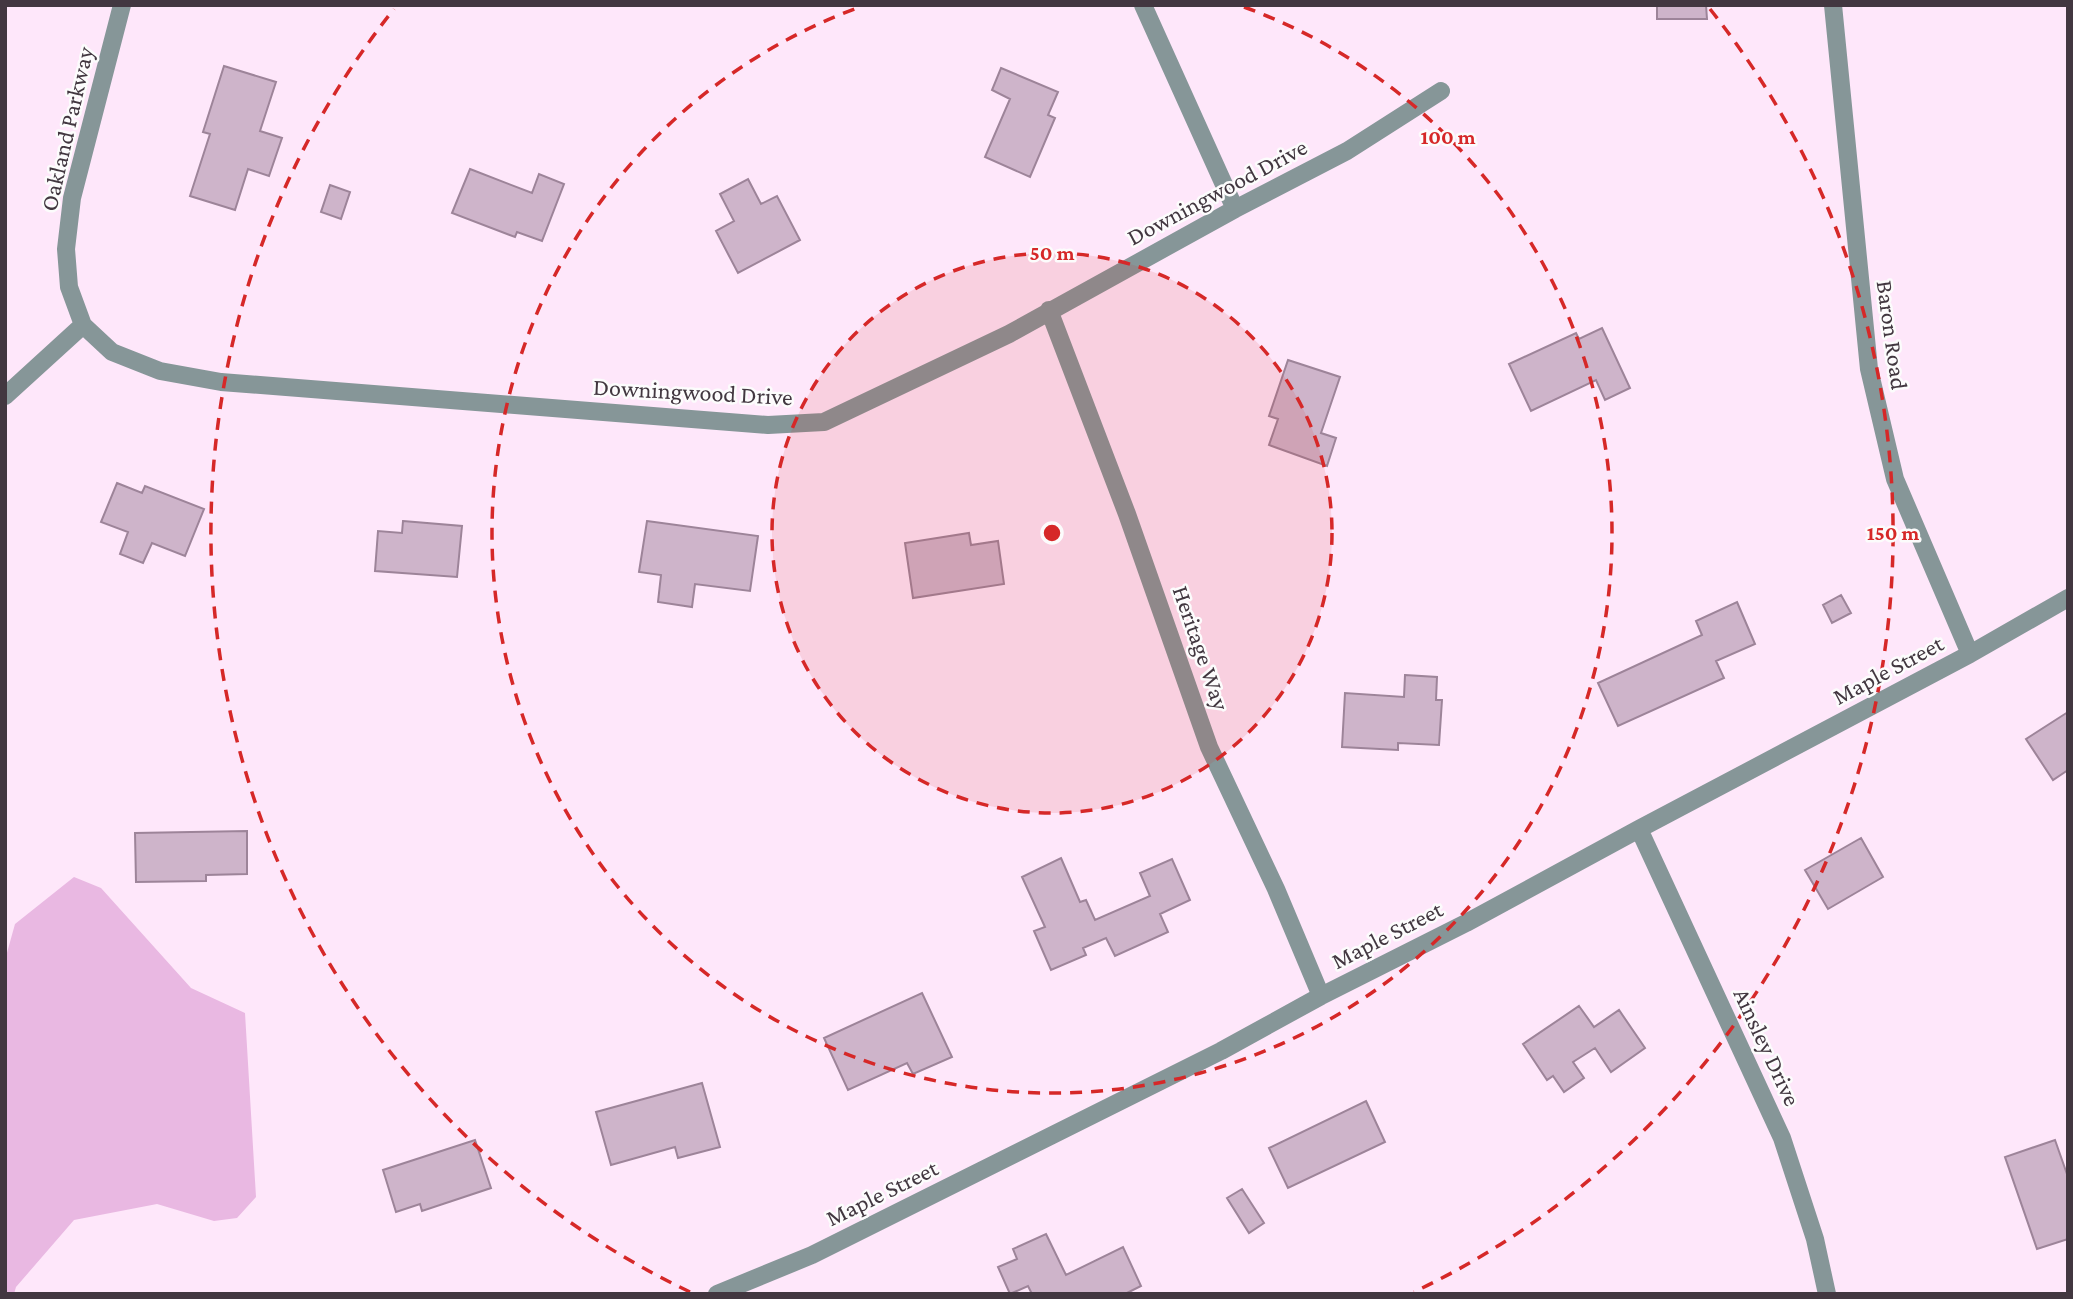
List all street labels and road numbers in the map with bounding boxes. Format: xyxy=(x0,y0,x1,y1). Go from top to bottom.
street label: Oakland Parkway xyxy=(34,43,99,214)
street label: Downingwood Drive xyxy=(1122,133,1311,250)
street label: Baron Road xyxy=(1871,278,1914,392)
street label: Downingwood Drive xyxy=(593,373,793,410)
street label: Heritage Way xyxy=(1168,582,1236,714)
street label: Maple Street xyxy=(1828,629,1949,710)
street label: Maple Street xyxy=(1327,895,1448,974)
street label: Ainsley Drive xyxy=(1728,984,1806,1110)
street label: Maple Street xyxy=(821,1153,943,1231)

